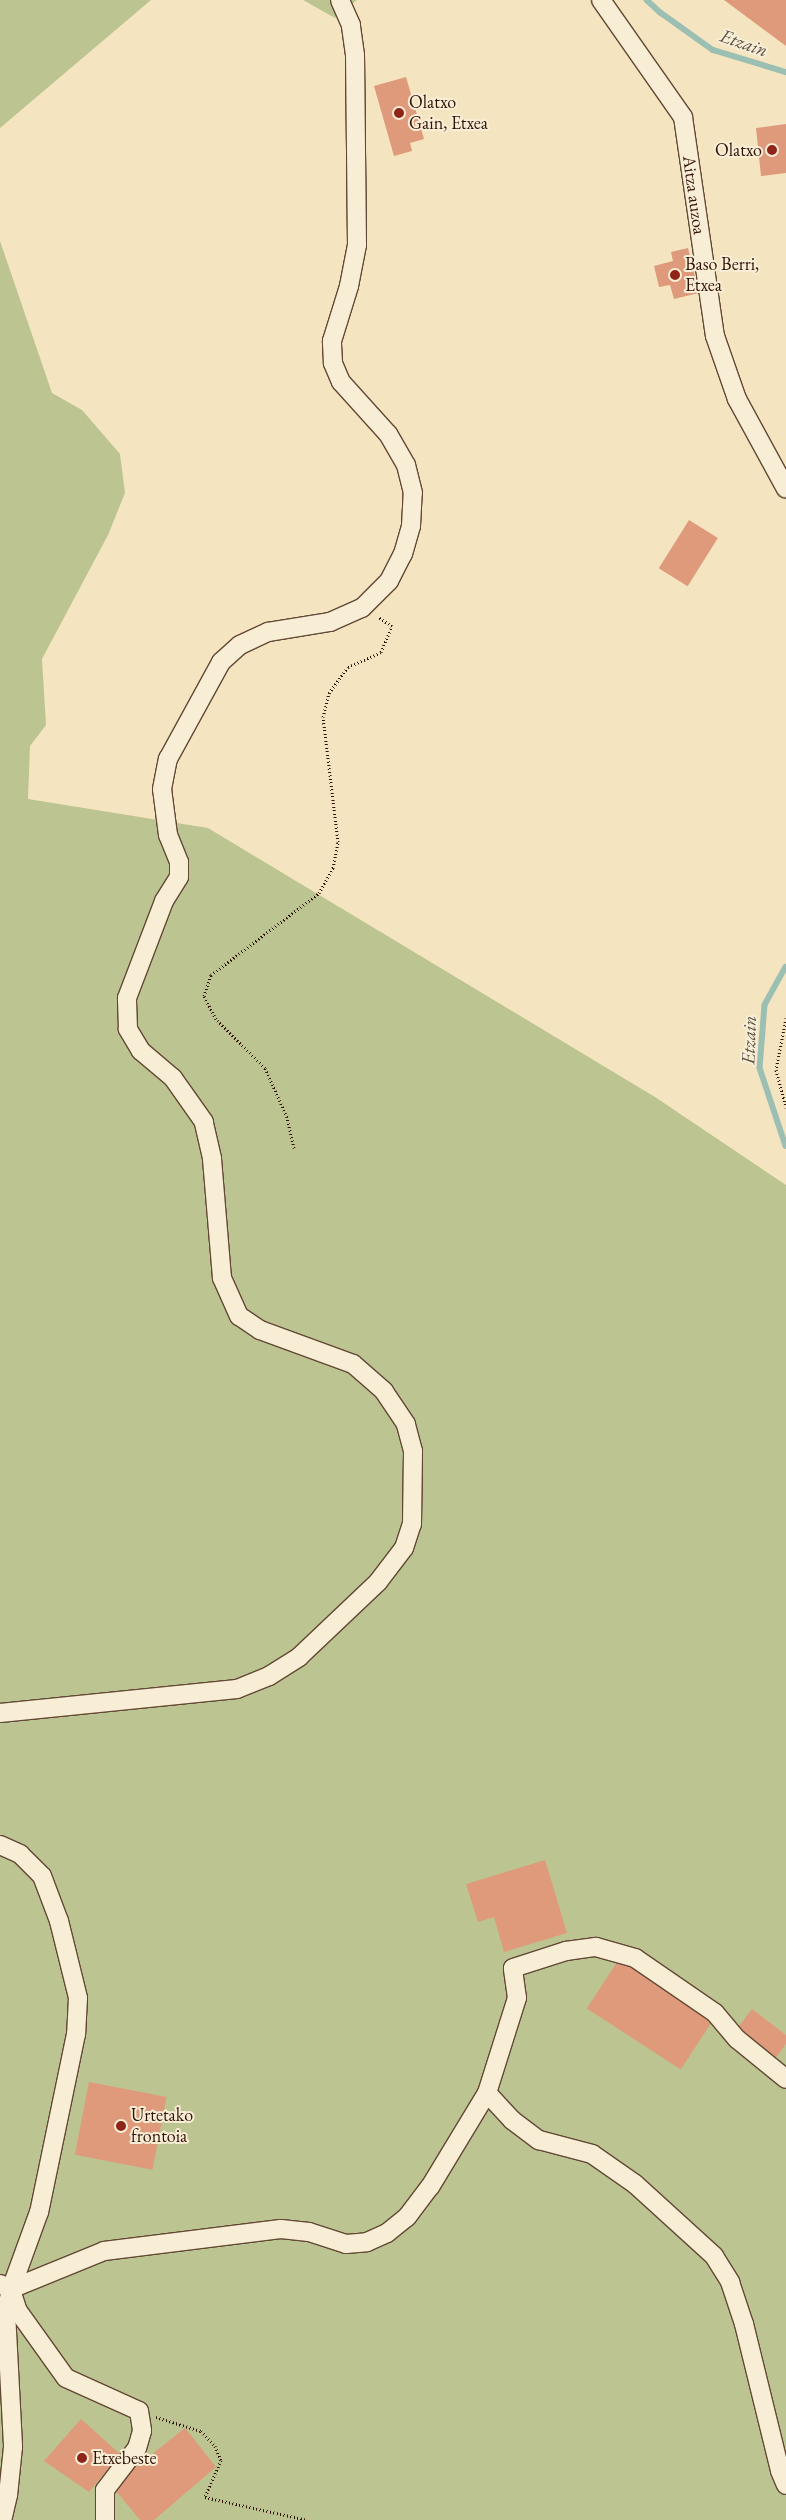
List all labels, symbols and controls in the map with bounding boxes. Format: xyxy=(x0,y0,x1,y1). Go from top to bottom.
water label: Etzain xyxy=(717,24,771,62)
place label: Olatxo Gain, Etxea xyxy=(409,92,488,134)
marker: Olatxo Gain, Etxea xyxy=(393,107,405,119)
place label: Olatxo xyxy=(715,139,762,161)
marker: Olatxo xyxy=(766,144,778,156)
street label: Aitza auzoa xyxy=(678,154,710,236)
place label: Baso Berri, Etxea xyxy=(685,254,759,296)
marker: Baso Berri, Etxea xyxy=(669,269,681,281)
water label: Etzain xyxy=(737,1015,761,1065)
place label: Urtetako frontoia xyxy=(131,2105,193,2148)
marker: Urtetako frontoia xyxy=(115,2120,127,2132)
place label: Etxebeste xyxy=(92,2447,157,2469)
marker: Etxebeste xyxy=(76,2452,88,2464)

